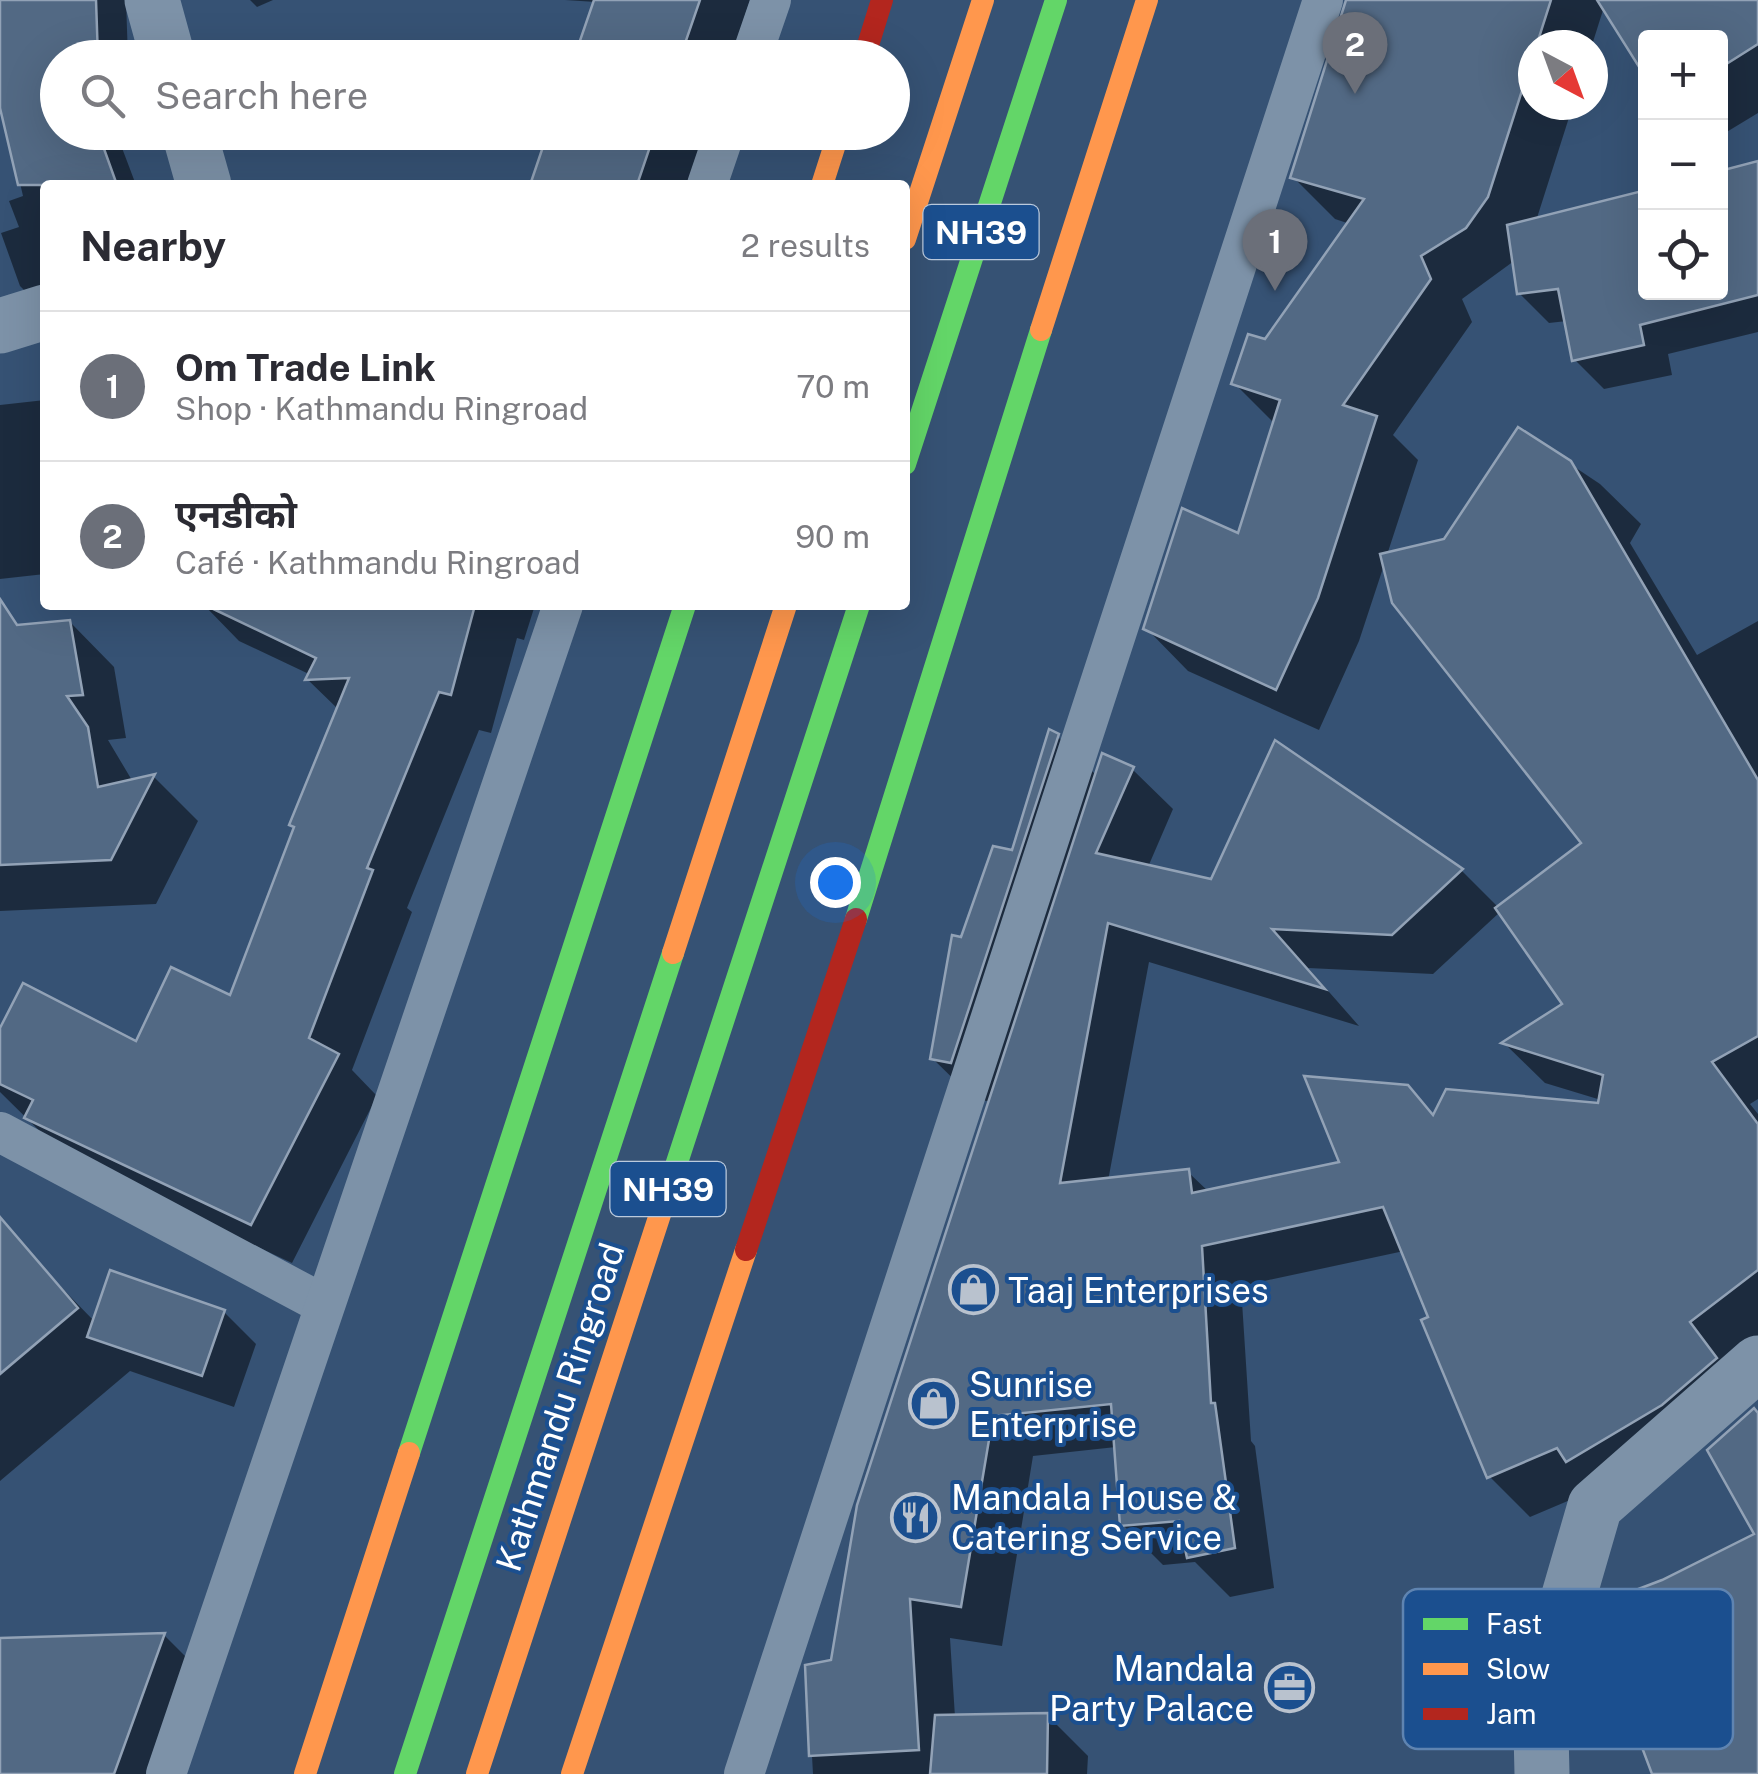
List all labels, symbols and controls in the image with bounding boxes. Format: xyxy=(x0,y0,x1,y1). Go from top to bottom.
pin: 2 xyxy=(1322,12,1388,94)
north arrow xyxy=(1518,30,1608,120)
map controls xyxy=(1638,30,1728,300)
button: + xyxy=(1638,30,1728,120)
search box xyxy=(40,40,910,150)
icon: search xyxy=(75,68,130,123)
text: Search here xyxy=(155,73,368,118)
button: − xyxy=(1638,120,1728,210)
road number: NH39 xyxy=(924,205,1038,259)
pin: 1 xyxy=(1242,208,1308,291)
button: locate xyxy=(1638,210,1728,300)
text: Nearby xyxy=(80,221,226,270)
text: 2 results xyxy=(741,227,870,264)
text: Om Trade Link xyxy=(175,345,436,390)
text: 1 xyxy=(106,368,119,405)
text: 70 m xyxy=(796,368,870,405)
text: Shop · Kathmandu Ringroad xyxy=(175,390,588,427)
text: एनडीको xyxy=(175,492,297,537)
text: 2 xyxy=(102,518,123,555)
text: 90 m xyxy=(795,518,870,555)
text: Café · Kathmandu Ringroad xyxy=(175,544,581,581)
your location xyxy=(810,857,861,908)
road number: NH39 xyxy=(610,1162,726,1216)
street label: Kathmandu Ringroad xyxy=(488,1238,632,1576)
shop icon: Taaj Enterprises xyxy=(947,1264,999,1316)
place label: Taaj Enterprises xyxy=(1008,1270,1269,1311)
place label: Sunrise Enterprise xyxy=(969,1364,1137,1445)
shop icon: Sunrise Enterprise xyxy=(908,1378,960,1430)
place label: Mandala House & Catering Service xyxy=(951,1477,1237,1558)
restaurant icon: Mandala House & Catering Service xyxy=(890,1491,942,1543)
legend xyxy=(1403,1589,1733,1749)
text: Fast xyxy=(1486,1607,1542,1640)
place label: Mandala Party Palace xyxy=(1049,1648,1254,1729)
text: Slow xyxy=(1486,1652,1550,1685)
office icon: Mandala Party Palace xyxy=(1263,1662,1315,1714)
text: Jam xyxy=(1486,1697,1537,1730)

